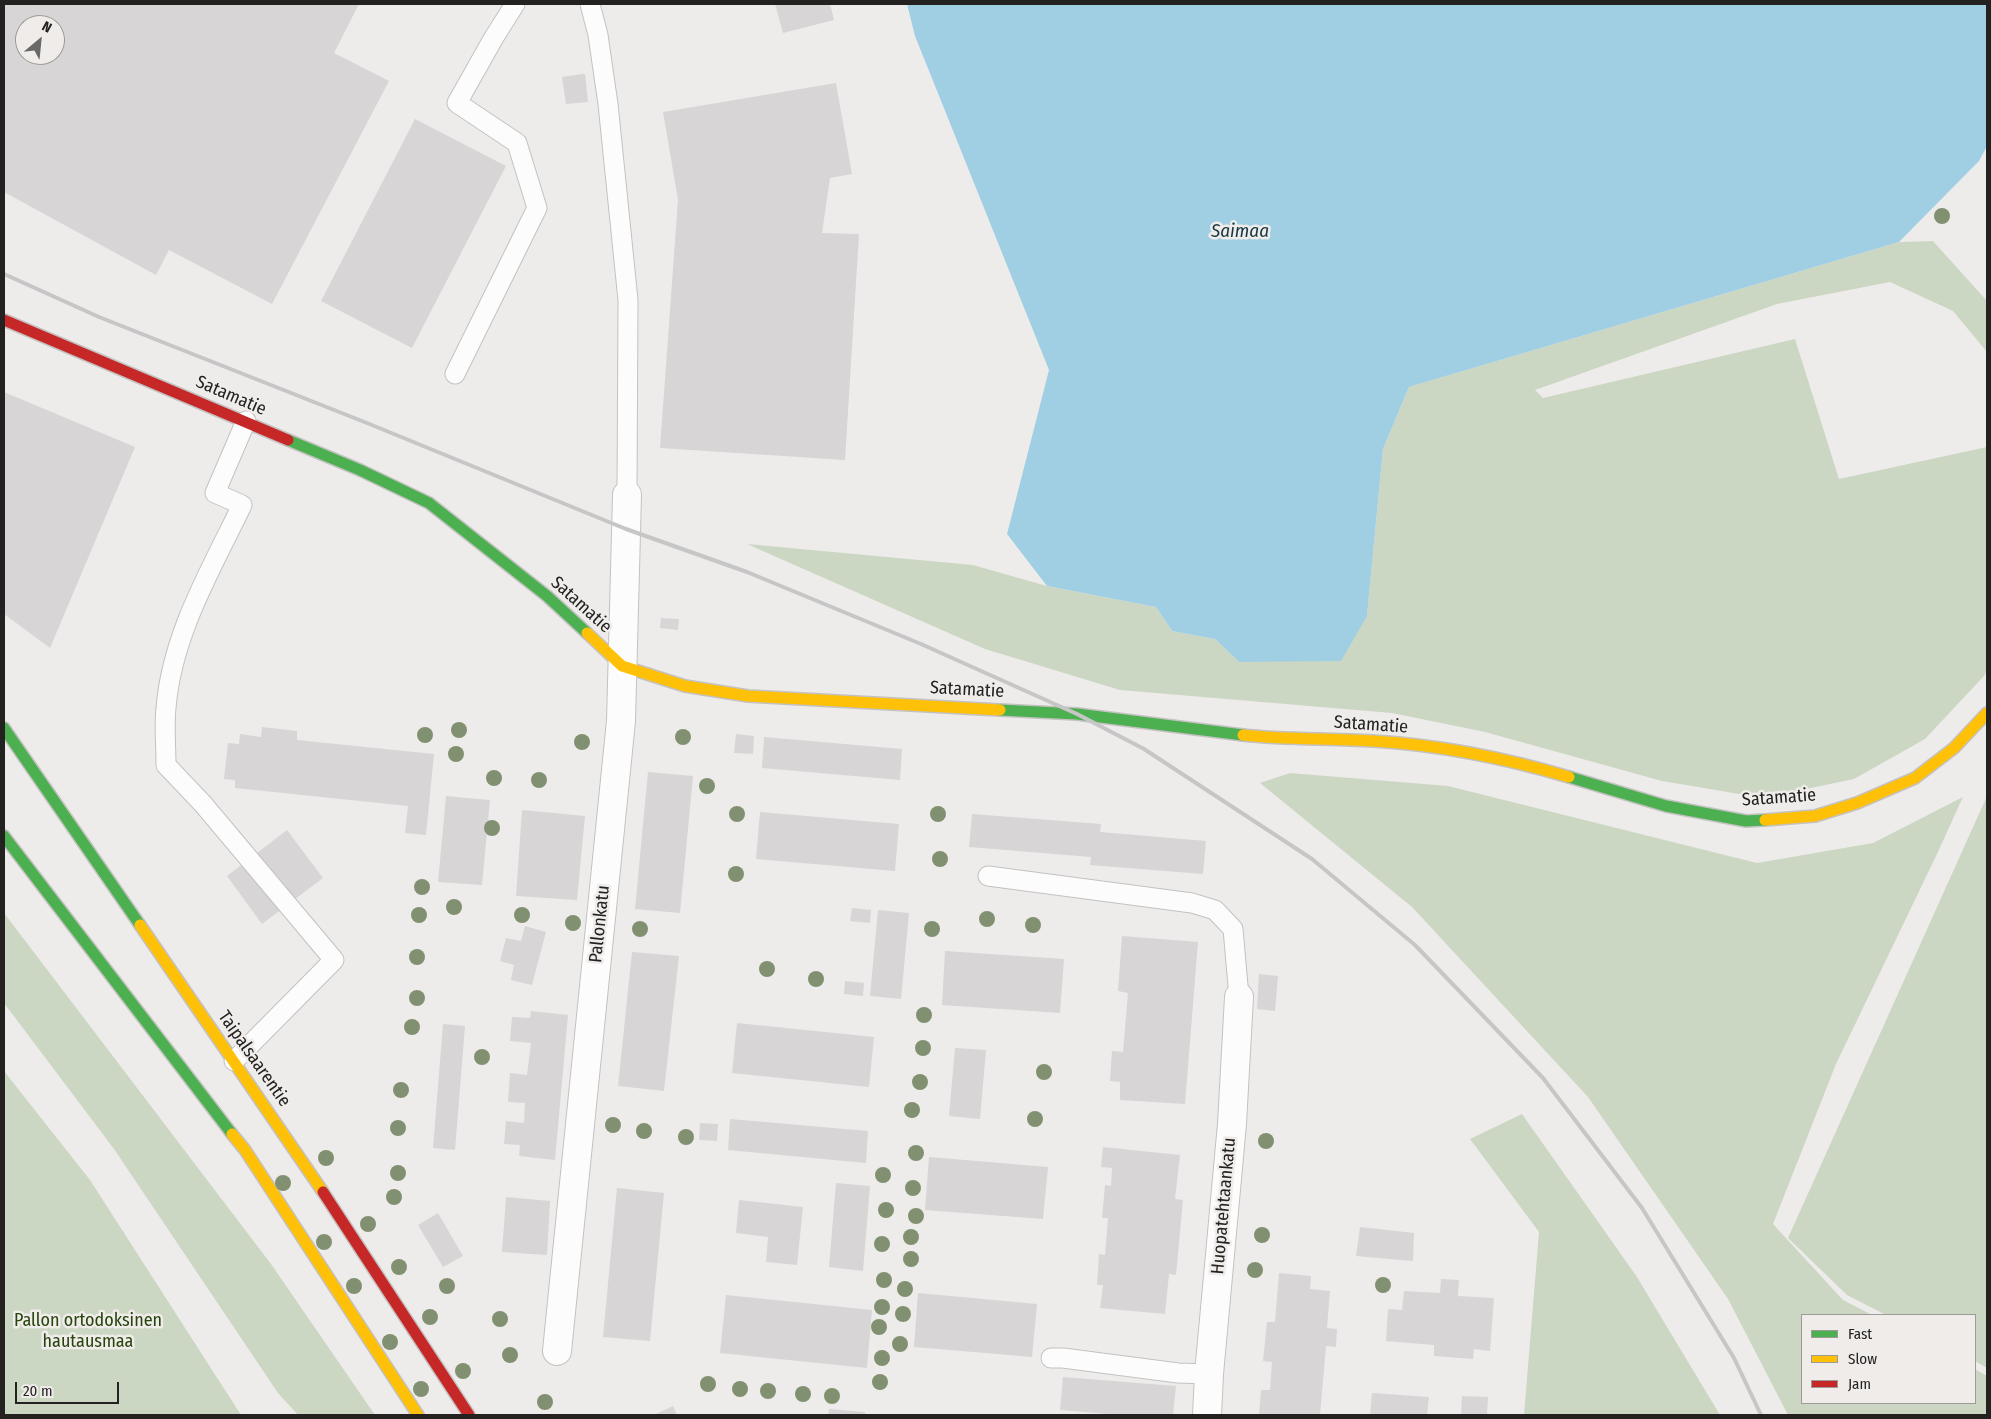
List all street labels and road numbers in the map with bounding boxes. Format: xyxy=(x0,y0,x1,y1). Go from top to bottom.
street label: Satamatie xyxy=(193,372,269,420)
street label: Satamatie xyxy=(546,572,616,638)
street label: Satamatie xyxy=(929,677,1005,703)
street label: Satamatie xyxy=(1333,712,1409,738)
street label: Satamatie xyxy=(1741,785,1817,811)
street label: Pallonkatu xyxy=(585,884,615,964)
street label: Taipalsaarentie xyxy=(213,1007,295,1111)
street label: Huopatehtaankatu xyxy=(1207,1137,1241,1275)

